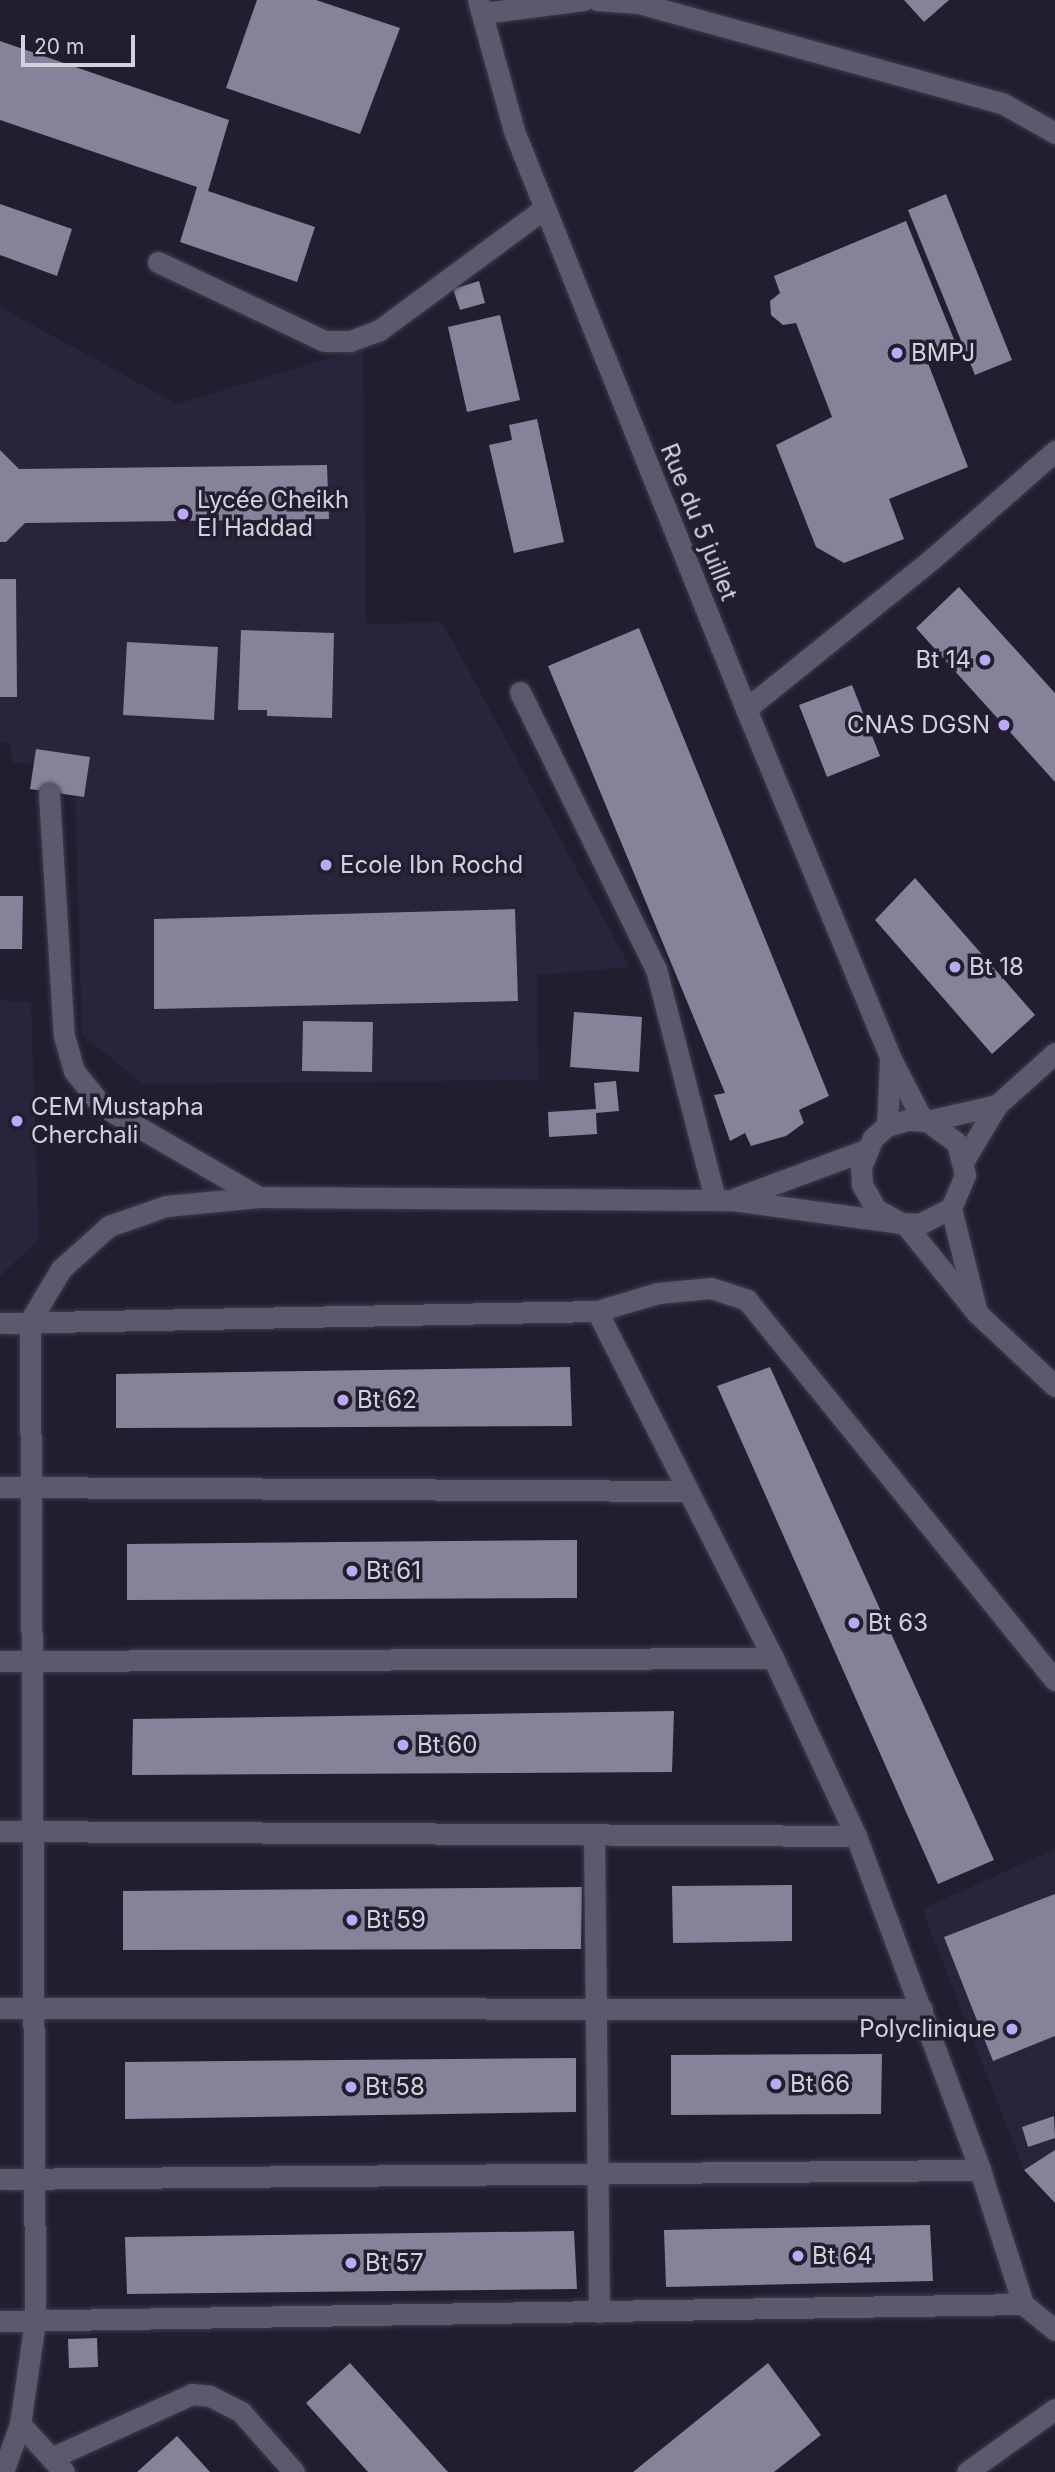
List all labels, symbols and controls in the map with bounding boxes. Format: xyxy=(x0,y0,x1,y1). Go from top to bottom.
scale bar xyxy=(24,21,138,65)
text: 20 m xyxy=(34,34,84,59)
place label: BMPJ xyxy=(911,339,975,367)
marker: BMPJ xyxy=(889,345,905,361)
street label: Rue du 5 juillet xyxy=(654,439,744,605)
place label: Lycée Cheikh El Haddad xyxy=(197,486,349,542)
marker: Lycée Cheikh El Haddad xyxy=(175,506,191,522)
place label: Bt 14 xyxy=(915,646,971,674)
marker: Bt 14 xyxy=(977,652,993,668)
place label: CNAS DGSN xyxy=(847,711,990,739)
marker: CNAS DGSN xyxy=(996,717,1012,733)
place label: Ecole Ibn Rochd xyxy=(340,851,523,879)
marker: Ecole Ibn Rochd xyxy=(318,857,334,873)
place label: Bt 18 xyxy=(969,953,1024,981)
marker: Bt 18 xyxy=(947,959,963,975)
place label: CEM Mustapha Cherchali xyxy=(31,1093,204,1149)
marker: CEM Mustapha Cherchali xyxy=(9,1113,25,1129)
place label: Bt 62 xyxy=(357,1386,417,1414)
marker: Bt 62 xyxy=(335,1392,351,1408)
place label: Bt 61 xyxy=(366,1557,421,1585)
marker: Bt 61 xyxy=(344,1563,360,1579)
place label: Bt 63 xyxy=(868,1609,928,1637)
marker: Bt 63 xyxy=(846,1615,862,1631)
place label: Bt 60 xyxy=(417,1731,477,1759)
marker: Bt 60 xyxy=(395,1737,411,1753)
place label: Bt 59 xyxy=(366,1906,426,1934)
marker: Bt 59 xyxy=(344,1912,360,1928)
place label: Polyclinique xyxy=(859,2015,996,2043)
marker: Polyclinique xyxy=(1002,2019,1022,2039)
place label: Bt 66 xyxy=(790,2070,850,2098)
place label: Bt 58 xyxy=(365,2073,425,2101)
marker: Bt 66 xyxy=(768,2076,784,2092)
marker: Bt 58 xyxy=(343,2079,359,2095)
place label: Bt 64 xyxy=(812,2242,873,2270)
marker: Bt 64 xyxy=(790,2248,806,2264)
place label: Bt 57 xyxy=(365,2249,423,2277)
marker: Bt 57 xyxy=(343,2255,359,2271)

